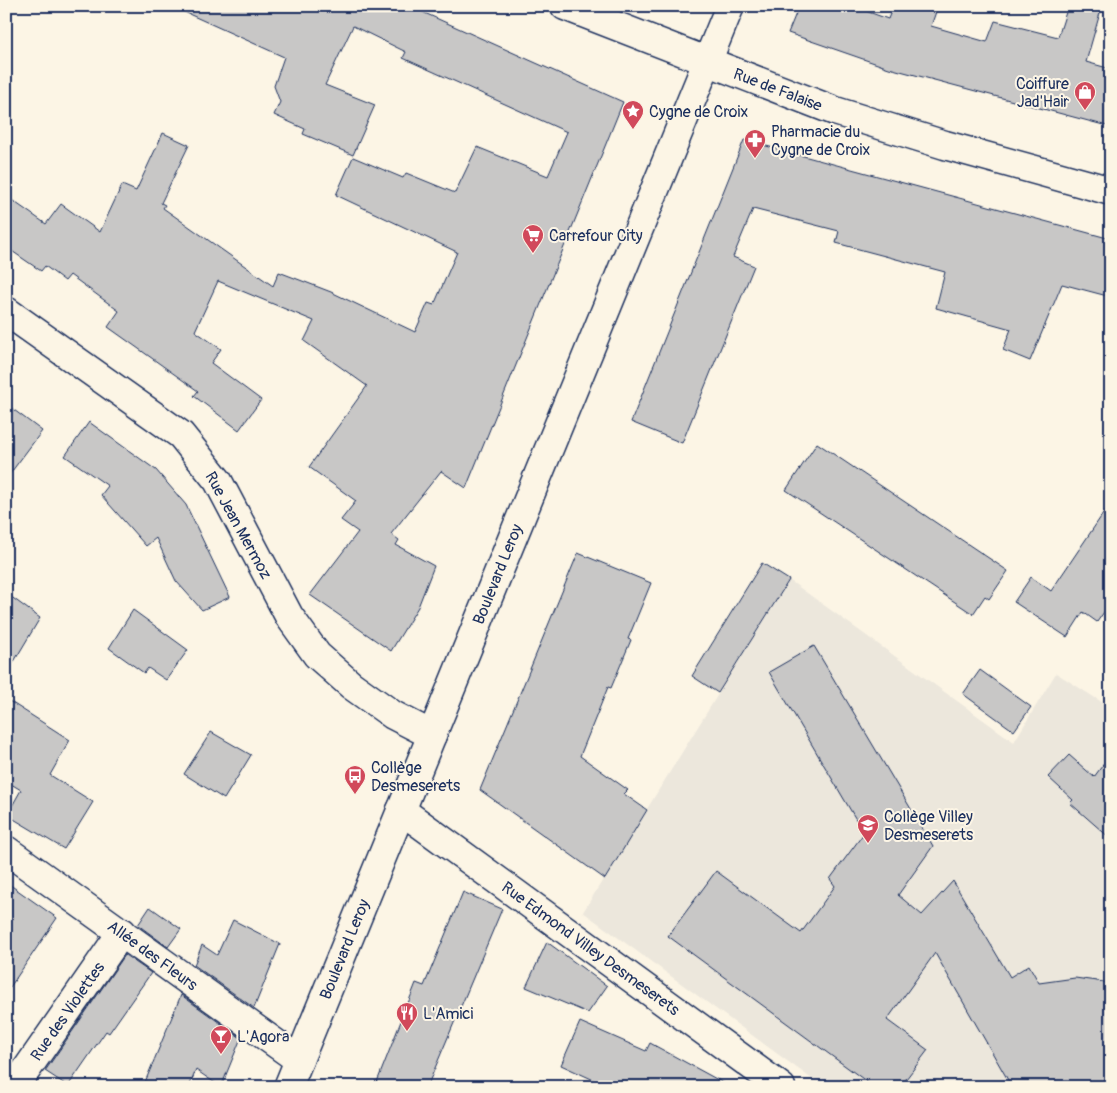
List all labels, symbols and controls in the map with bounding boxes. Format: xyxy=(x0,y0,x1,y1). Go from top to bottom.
street label: Rue de Falaise xyxy=(731,64,825,116)
place label: Coiffure Jad'Hair xyxy=(1016,74,1069,112)
shop icon: Coiffure Jad'Hair xyxy=(1073,80,1097,111)
place icon: Cygne de Croix xyxy=(621,99,645,130)
place label: Cygne de Croix xyxy=(649,102,748,122)
place label: Pharmacie du Cygne de Croix xyxy=(771,122,870,160)
pharmacy icon: Pharmacie du Cygne de Croix xyxy=(743,128,767,159)
supermarket icon: Carrefour City xyxy=(521,223,545,254)
place label: Carrefour City xyxy=(549,226,643,246)
street label: Rue Jean Mermoz xyxy=(200,468,276,583)
street label: Boulevard Leroy xyxy=(469,521,527,627)
place label: Collège Desmeserets xyxy=(371,758,460,796)
bus stop icon: Collège Desmeserets xyxy=(343,764,367,795)
place label: Collège Villey Desmeserets xyxy=(884,807,973,845)
school or university icon: Collège Villey Desmeserets xyxy=(856,813,880,844)
street label: Rue Edmond Villey Desmeserets xyxy=(497,877,683,1020)
street label: Boulevard Leroy xyxy=(316,896,374,1002)
street label: Allée des Fleurs xyxy=(103,916,201,995)
street label: Rue des Violettes xyxy=(26,958,109,1065)
restaurant icon: L'Amici xyxy=(395,1001,419,1032)
place label: L'Amici xyxy=(423,1004,473,1024)
bar icon: L'Agora xyxy=(209,1024,233,1055)
place label: L'Agora xyxy=(237,1027,289,1047)

